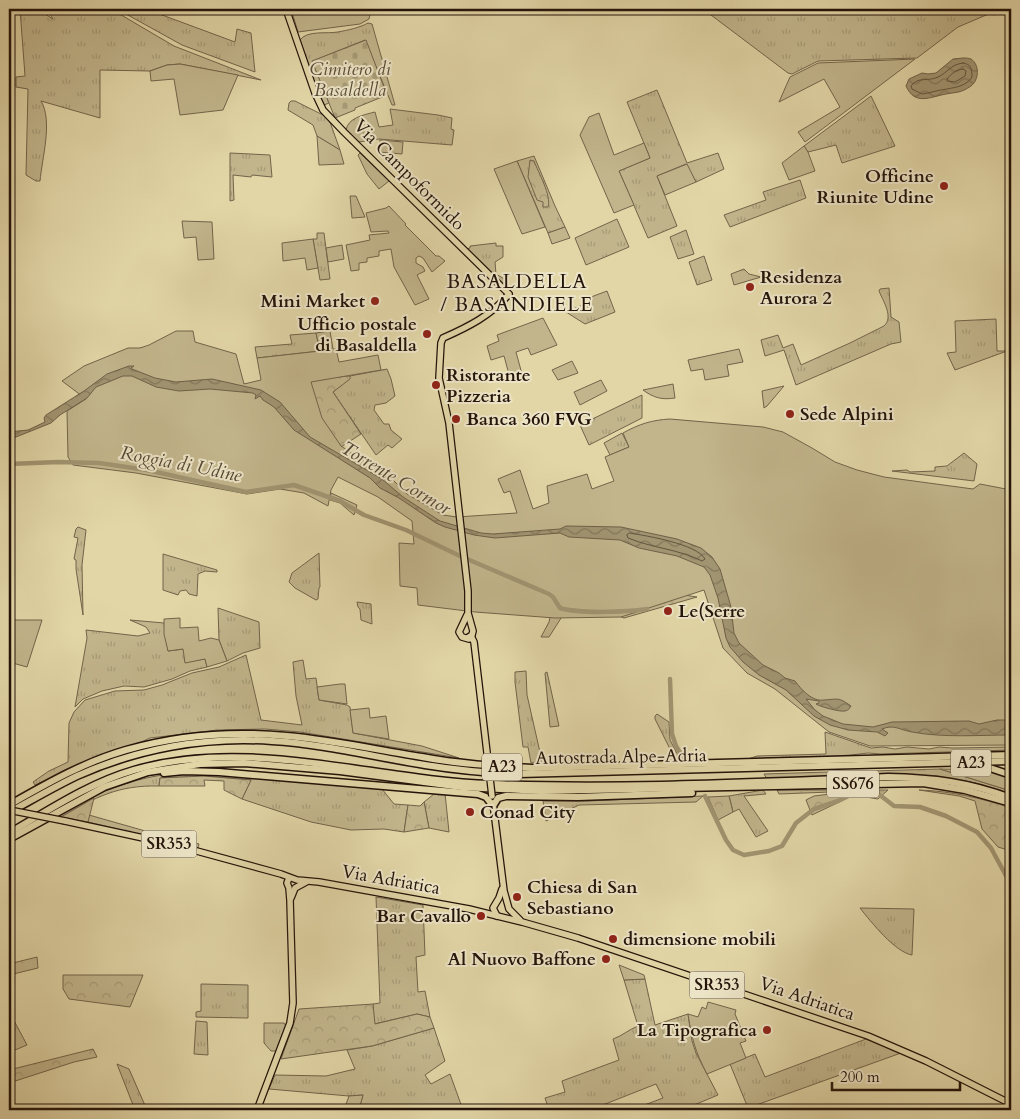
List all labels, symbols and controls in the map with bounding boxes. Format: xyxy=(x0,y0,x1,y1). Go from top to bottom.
park label: Cimitero di Basaldella xyxy=(309,57,392,103)
street label: Via Campoformido xyxy=(348,114,470,236)
place label: Officine Riunite Udine xyxy=(816,164,934,210)
marker: Officine Riunite Udine xyxy=(938,180,950,192)
place label: Residenza Aurora 2 xyxy=(760,265,842,311)
district label: BASALDELLA / BASANDIELE xyxy=(441,268,593,318)
marker: Residenza Aurora 2 xyxy=(744,281,756,293)
place label: Mini Market xyxy=(260,289,366,314)
marker: Mini Market xyxy=(369,295,381,307)
place label: Ufficio postale di Basaldella xyxy=(298,312,417,358)
marker: Ufficio postale di Basaldella xyxy=(421,328,433,340)
place label: Ristorante Pizzeria xyxy=(446,363,531,409)
marker: Ristorante Pizzeria xyxy=(430,379,442,391)
place label: Sede Alpini xyxy=(800,402,894,427)
place label: Banca 360 FVG xyxy=(466,407,592,432)
marker: Sede Alpini xyxy=(784,408,796,420)
marker: Banca 360 FVG xyxy=(450,413,462,425)
water label: Torrente Cormor xyxy=(336,435,457,522)
water label: Roggia di Udine xyxy=(118,440,244,489)
place label: Le(Serre xyxy=(678,599,745,624)
marker: Le(Serre xyxy=(662,605,674,617)
street label: Autostrada Alpe-Adria xyxy=(535,743,707,771)
road number: A23 xyxy=(951,750,991,776)
road number: A23 xyxy=(482,754,522,780)
road number: SS676 xyxy=(827,771,879,798)
place label: Conad City xyxy=(480,800,576,825)
marker: Conad City xyxy=(464,806,476,818)
road number: SR353 xyxy=(142,831,196,858)
street label: Via Adriatica xyxy=(340,859,442,901)
place label: Chiesa di San Sebastiano xyxy=(527,875,638,921)
marker: Chiesa di San Sebastiano xyxy=(511,891,523,903)
place label: Bar Cavallo xyxy=(376,904,471,929)
marker: Bar Cavallo xyxy=(475,910,487,922)
place label: dimensione mobili xyxy=(623,927,776,952)
marker: dimensione mobili xyxy=(607,933,619,945)
place label: Al Nuovo Baffone xyxy=(448,947,596,972)
marker: Al Nuovo Baffone xyxy=(600,953,612,965)
street label: Via Adriatica xyxy=(756,971,858,1027)
road number: SR353 xyxy=(690,972,744,998)
place label: La Tipografica xyxy=(637,1018,757,1043)
marker: La Tipografica xyxy=(761,1024,773,1036)
scale bar xyxy=(832,1059,960,1091)
text: 200 m xyxy=(840,1067,880,1087)

